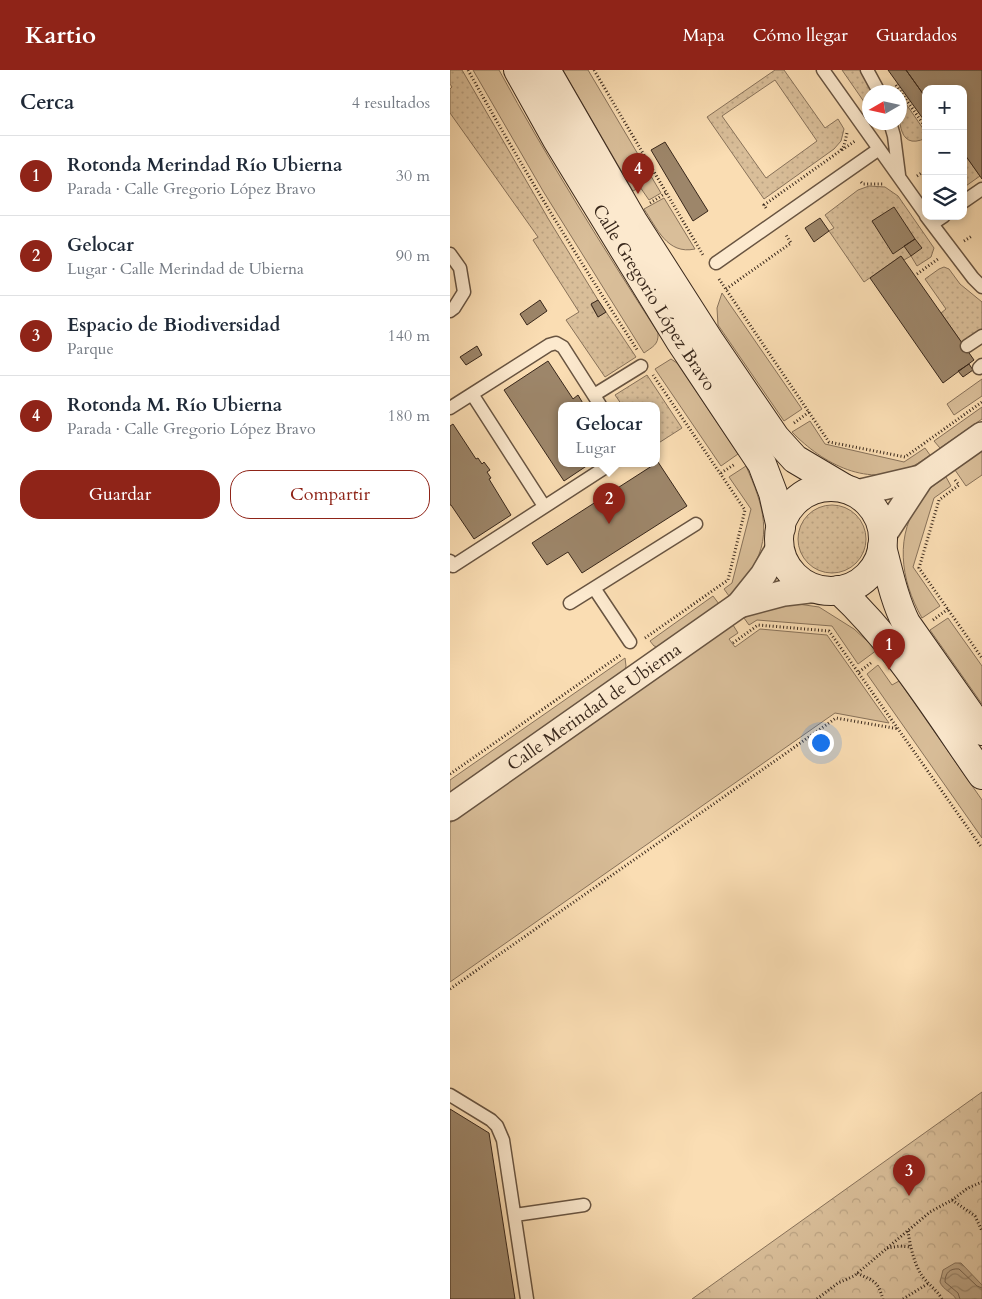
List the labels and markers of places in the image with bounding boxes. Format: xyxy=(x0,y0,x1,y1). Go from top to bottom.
pin: 4 xyxy=(622,153,654,194)
pin: 2 xyxy=(593,483,625,524)
pin: 1 xyxy=(873,629,905,670)
pin: 3 xyxy=(893,1155,925,1196)

